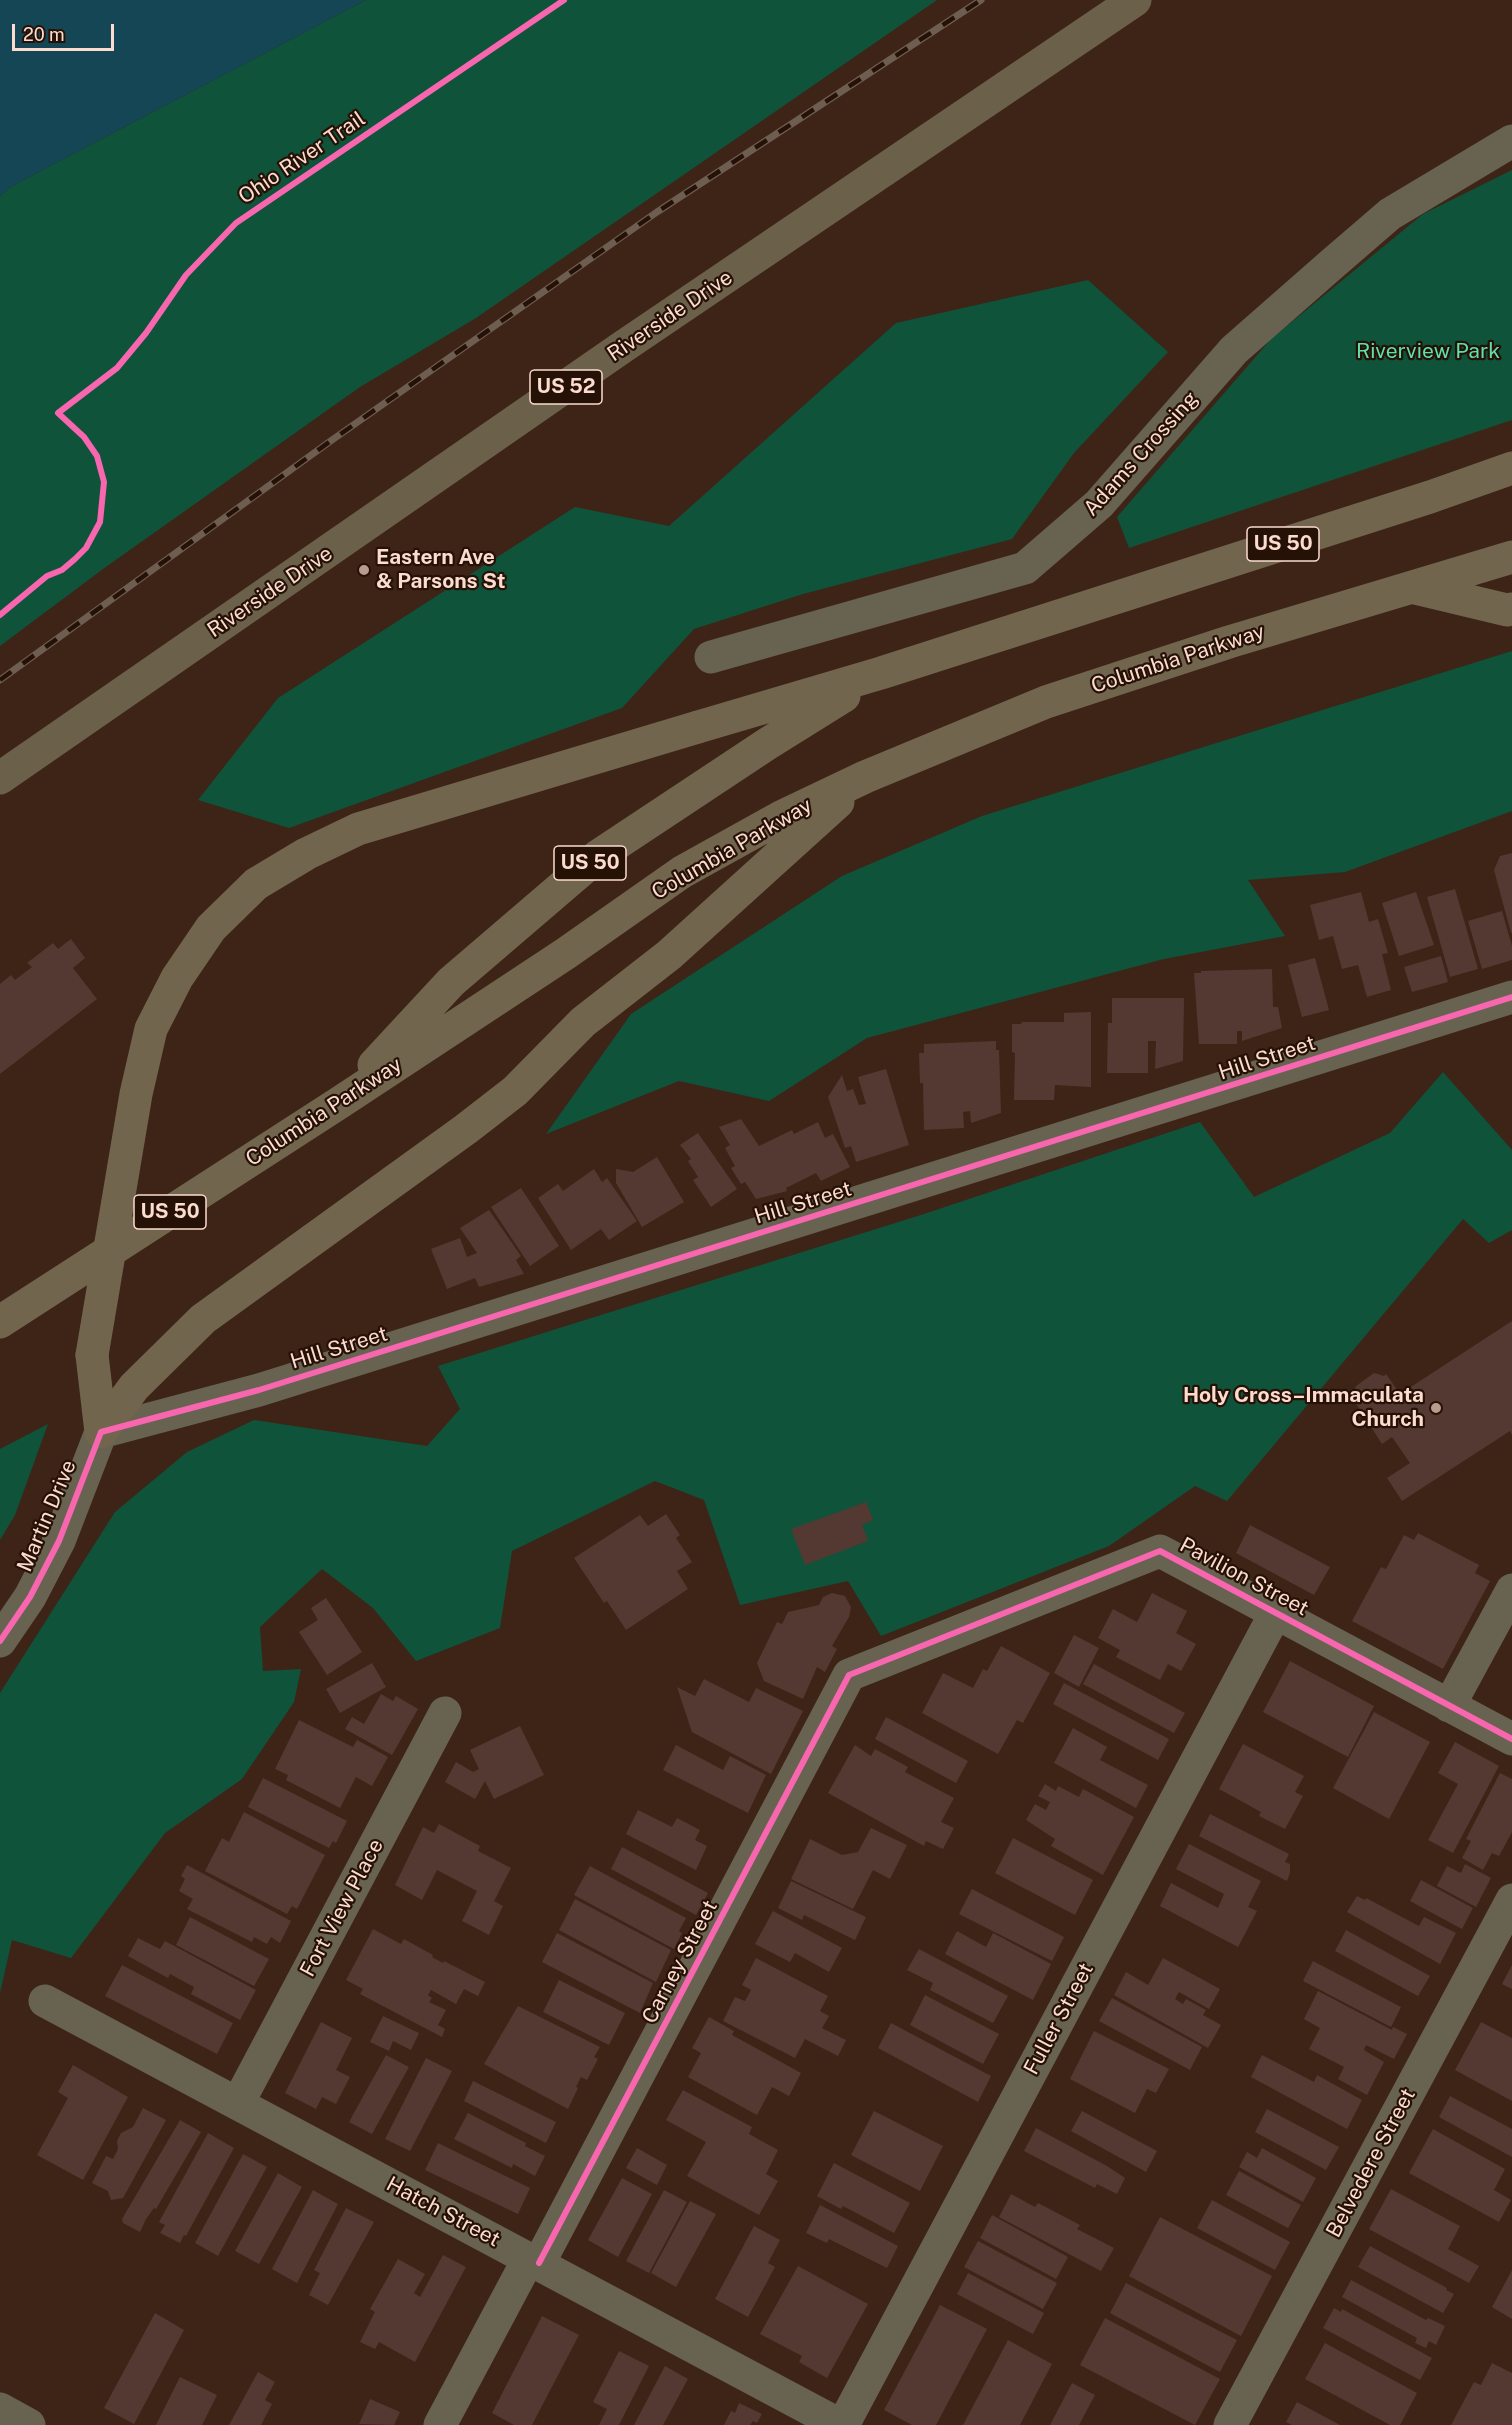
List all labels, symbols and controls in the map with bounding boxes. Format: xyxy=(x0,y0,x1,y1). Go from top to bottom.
scale bar xyxy=(15,12,117,50)
text: 20 m xyxy=(23,24,65,45)
street label: Ohio River Trail xyxy=(234,106,370,210)
street label: Riverside Drive xyxy=(603,265,737,367)
park label: Riverview Park xyxy=(1356,339,1500,365)
road number: US 52 xyxy=(530,370,602,404)
street label: Adams Crossing xyxy=(1079,387,1203,521)
road number: US 50 xyxy=(1247,527,1319,561)
street label: Riverside Drive xyxy=(203,541,337,643)
place label: Eastern Ave & Parsons St xyxy=(376,545,505,595)
marker: Eastern Ave & Parsons St xyxy=(357,563,371,577)
street label: Columbia Parkway xyxy=(1088,619,1268,699)
street label: Columbia Parkway xyxy=(647,793,817,905)
road number: US 50 xyxy=(554,846,626,880)
street label: Hill Street xyxy=(1215,1031,1319,1085)
street label: Columbia Parkway xyxy=(241,1052,407,1172)
street label: Hill Street xyxy=(751,1176,855,1230)
road number: US 50 xyxy=(134,1195,206,1229)
street label: Hill Street xyxy=(287,1321,391,1375)
place label: Holy Cross–Immaculata Church xyxy=(1183,1383,1424,1433)
marker: Holy Cross–Immaculata Church xyxy=(1429,1401,1443,1415)
street label: Martin Drive xyxy=(12,1456,82,1576)
street label: Pavilion Street xyxy=(1175,1532,1313,1622)
street label: Fort View Place xyxy=(295,1835,389,1981)
street label: Carney Street xyxy=(637,1896,723,2028)
street label: Fuller Street xyxy=(1019,1959,1099,2079)
street label: Belvedere Street xyxy=(1321,2084,1421,2242)
street label: Hatch Street xyxy=(382,2172,504,2252)

